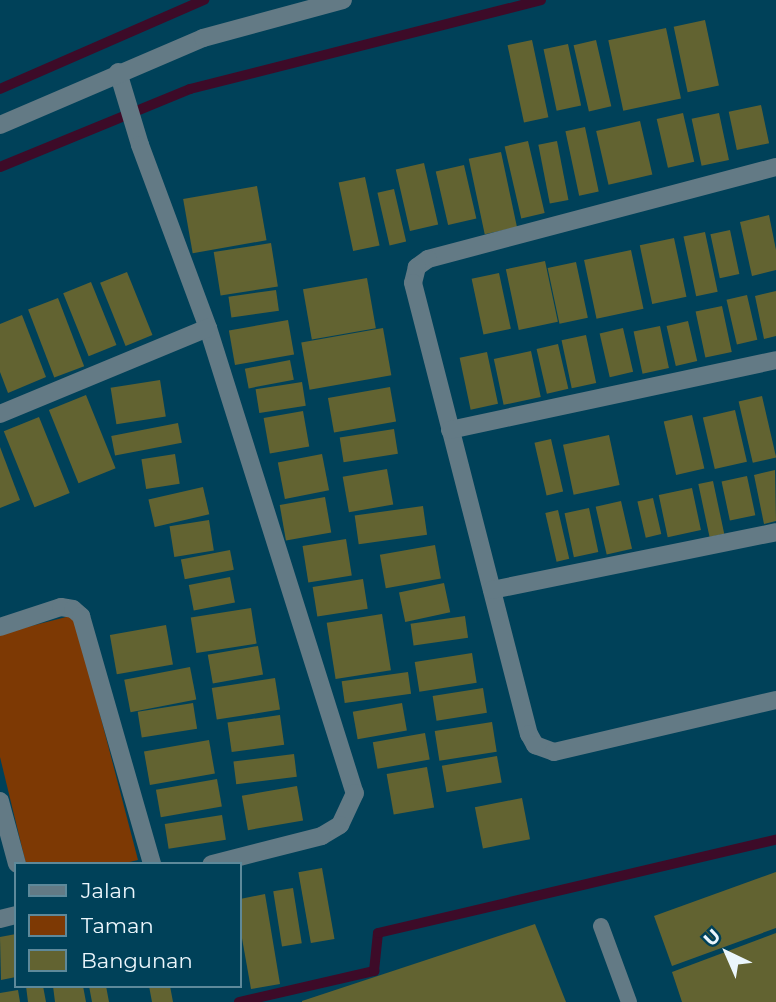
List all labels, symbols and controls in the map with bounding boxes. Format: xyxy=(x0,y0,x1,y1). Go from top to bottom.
legend xyxy=(14,862,242,988)
text: Jalan xyxy=(81,878,136,903)
text: Taman xyxy=(81,913,154,938)
north arrow xyxy=(692,918,762,988)
text: U xyxy=(699,924,725,951)
text: Bangunan xyxy=(81,948,193,973)

